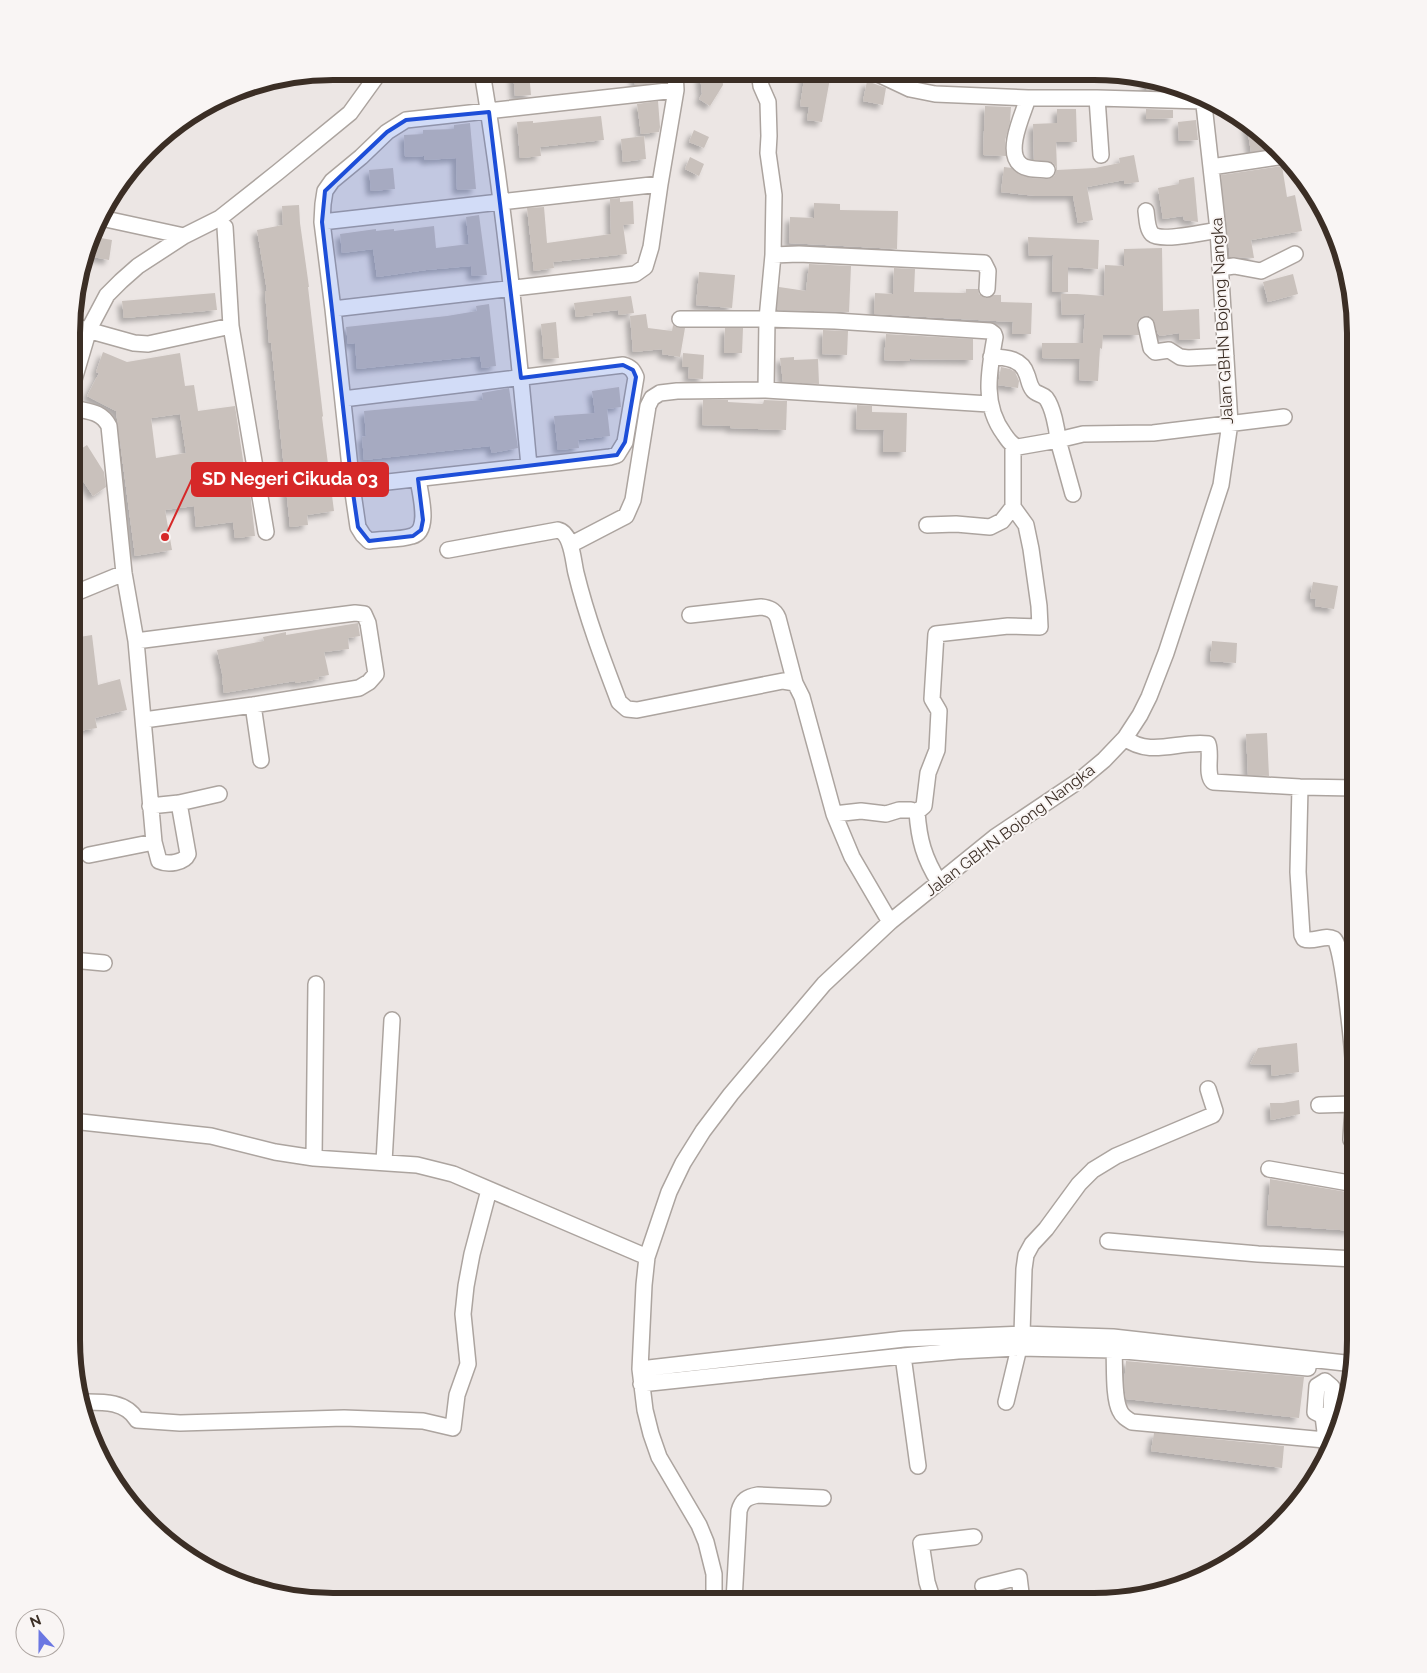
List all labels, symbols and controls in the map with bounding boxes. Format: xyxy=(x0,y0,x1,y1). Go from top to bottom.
street label: Jalan GBHN Bojong Nangka xyxy=(1207,217,1237,425)
callout: SD Negeri Cikuda 03 xyxy=(192,463,388,496)
text: SD Negeri Cikuda 03 xyxy=(202,468,378,489)
street label: Jalan GBHN Bojong Nangka xyxy=(922,760,1098,900)
north arrow xyxy=(15,1608,65,1658)
text: N xyxy=(27,1611,43,1630)

